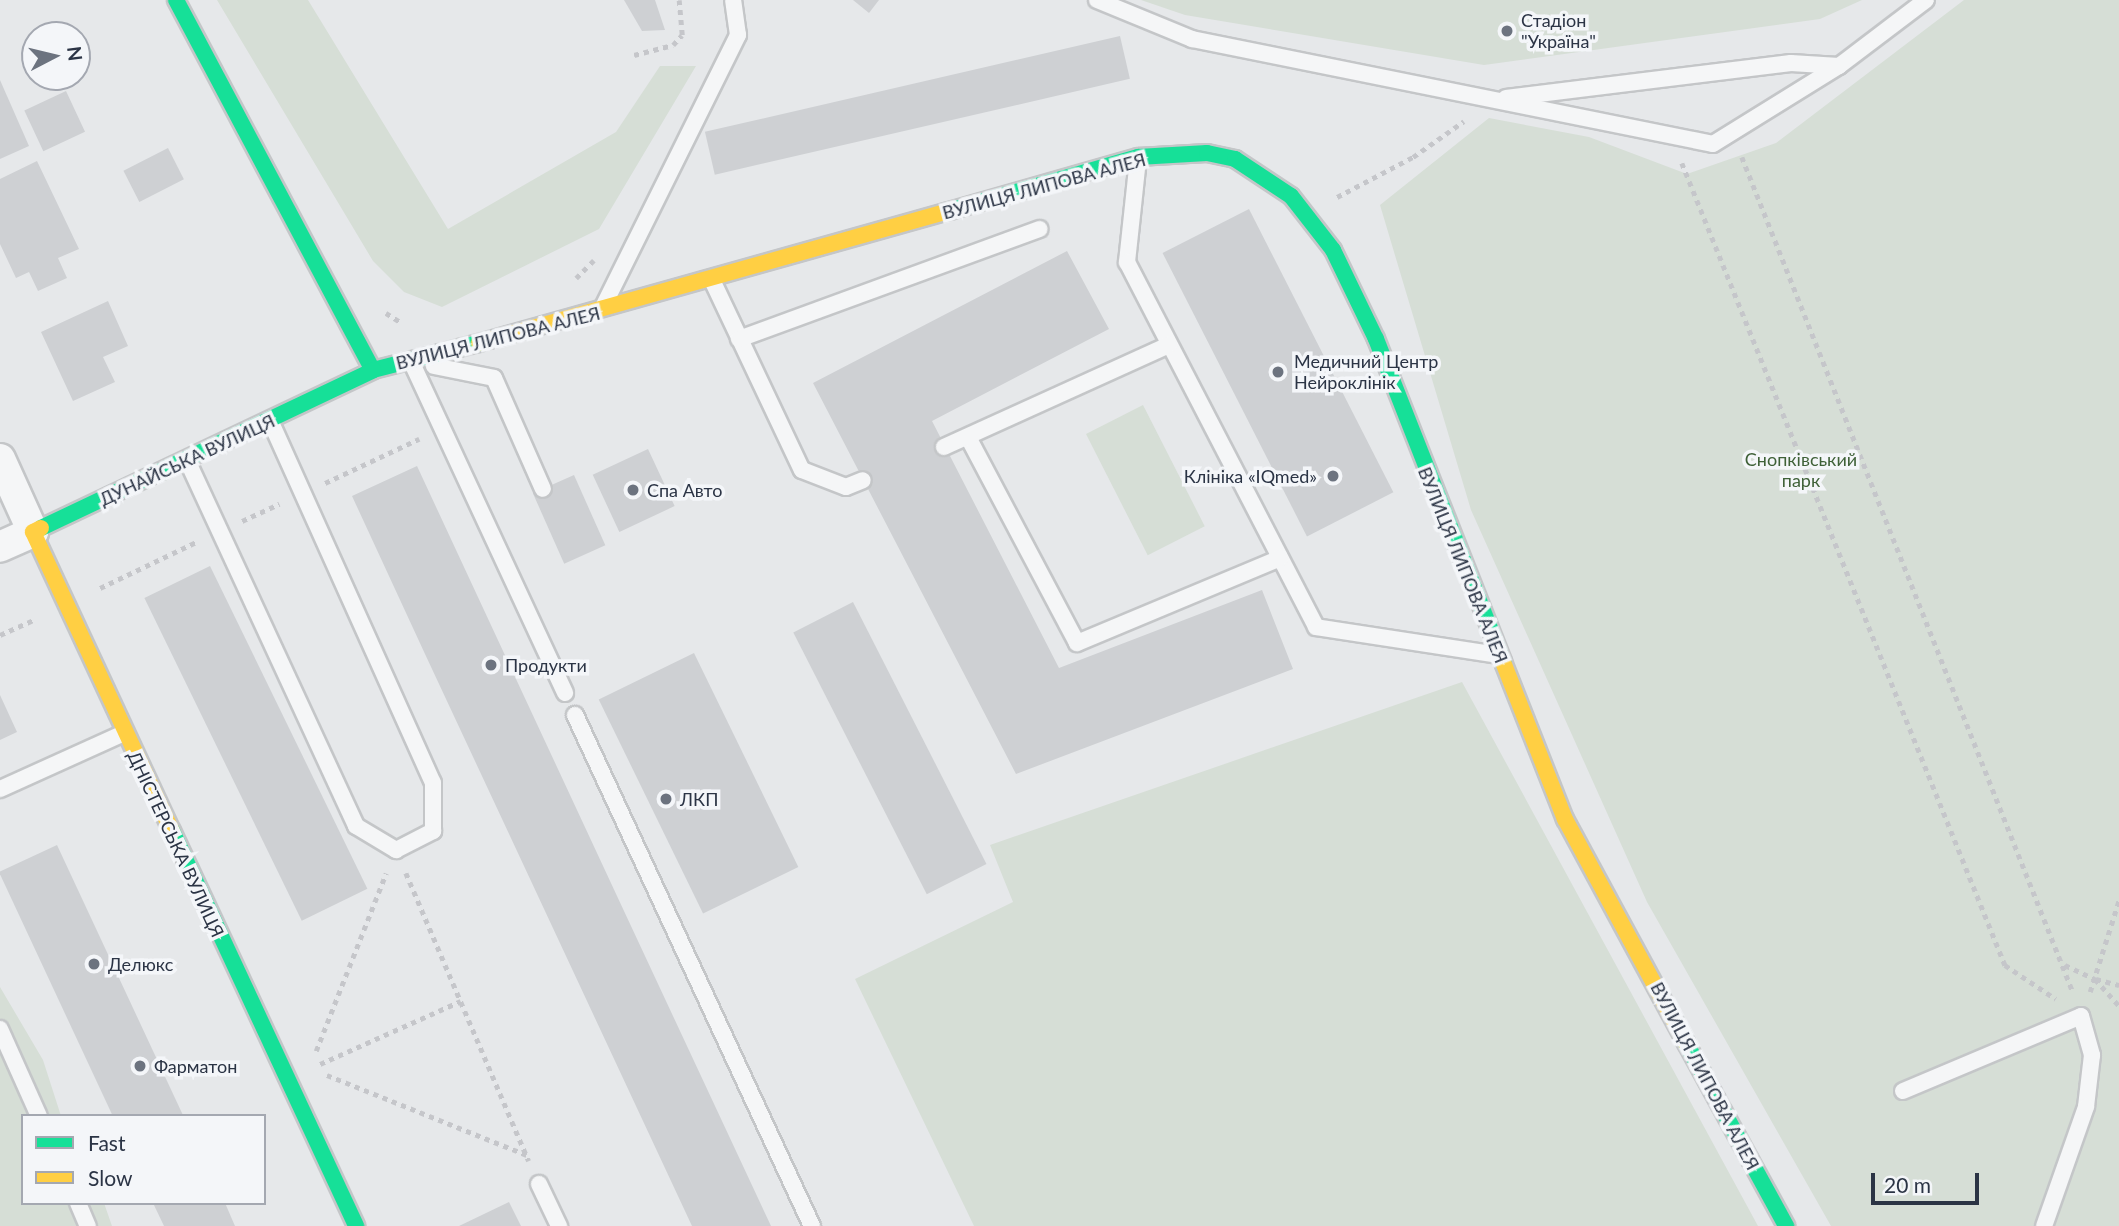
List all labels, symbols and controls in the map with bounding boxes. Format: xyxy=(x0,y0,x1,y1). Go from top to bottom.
place label: Стадіон "Україна" xyxy=(1521,10,1596,52)
north arrow xyxy=(21,21,91,91)
marker: Стадіон "Україна" xyxy=(1499,23,1515,39)
text: N xyxy=(63,45,88,62)
street label: ВУЛИЦЯ ЛИПОВА АЛЕЯ xyxy=(940,148,1148,224)
street label: ВУЛИЦЯ ЛИПОВА АЛЕЯ xyxy=(394,302,602,374)
place label: Медичний Центр Нейроклінік xyxy=(1294,351,1438,394)
marker: Медичний Центр Нейроклінік xyxy=(1268,362,1288,382)
street label: ДУНАЙСЬКА ВУЛИЦЯ xyxy=(96,410,278,510)
park label: Снопківський парк xyxy=(1745,449,1857,491)
street label: ВУЛИЦЯ ЛИПОВА АЛЕЯ xyxy=(1414,464,1512,666)
place label: Клініка «IQmed» xyxy=(1184,465,1317,487)
marker: Клініка «IQmed» xyxy=(1323,466,1343,486)
place label: Спа Авто xyxy=(647,479,723,501)
marker: Спа Авто xyxy=(625,482,641,498)
place label: Продукти xyxy=(505,654,587,676)
marker: Продукти xyxy=(483,657,499,673)
street label: ДНІСТЕРСЬКА ВУЛИЦЯ xyxy=(123,747,229,941)
place label: ЛКП xyxy=(680,788,718,810)
marker: ЛКП xyxy=(658,791,674,807)
place label: Делюкс xyxy=(108,953,173,975)
marker: Делюкс xyxy=(86,956,102,972)
street label: ВУЛИЦЯ ЛИПОВА АЛЕЯ xyxy=(1646,978,1764,1174)
place label: Фарматон xyxy=(154,1055,237,1077)
marker: Фарматон xyxy=(132,1058,148,1074)
legend xyxy=(21,1114,266,1205)
text: Fast xyxy=(88,1130,125,1155)
scale bar xyxy=(1874,1160,1982,1204)
text: Slow xyxy=(88,1165,132,1190)
text: 20 m xyxy=(1884,1172,1931,1197)

